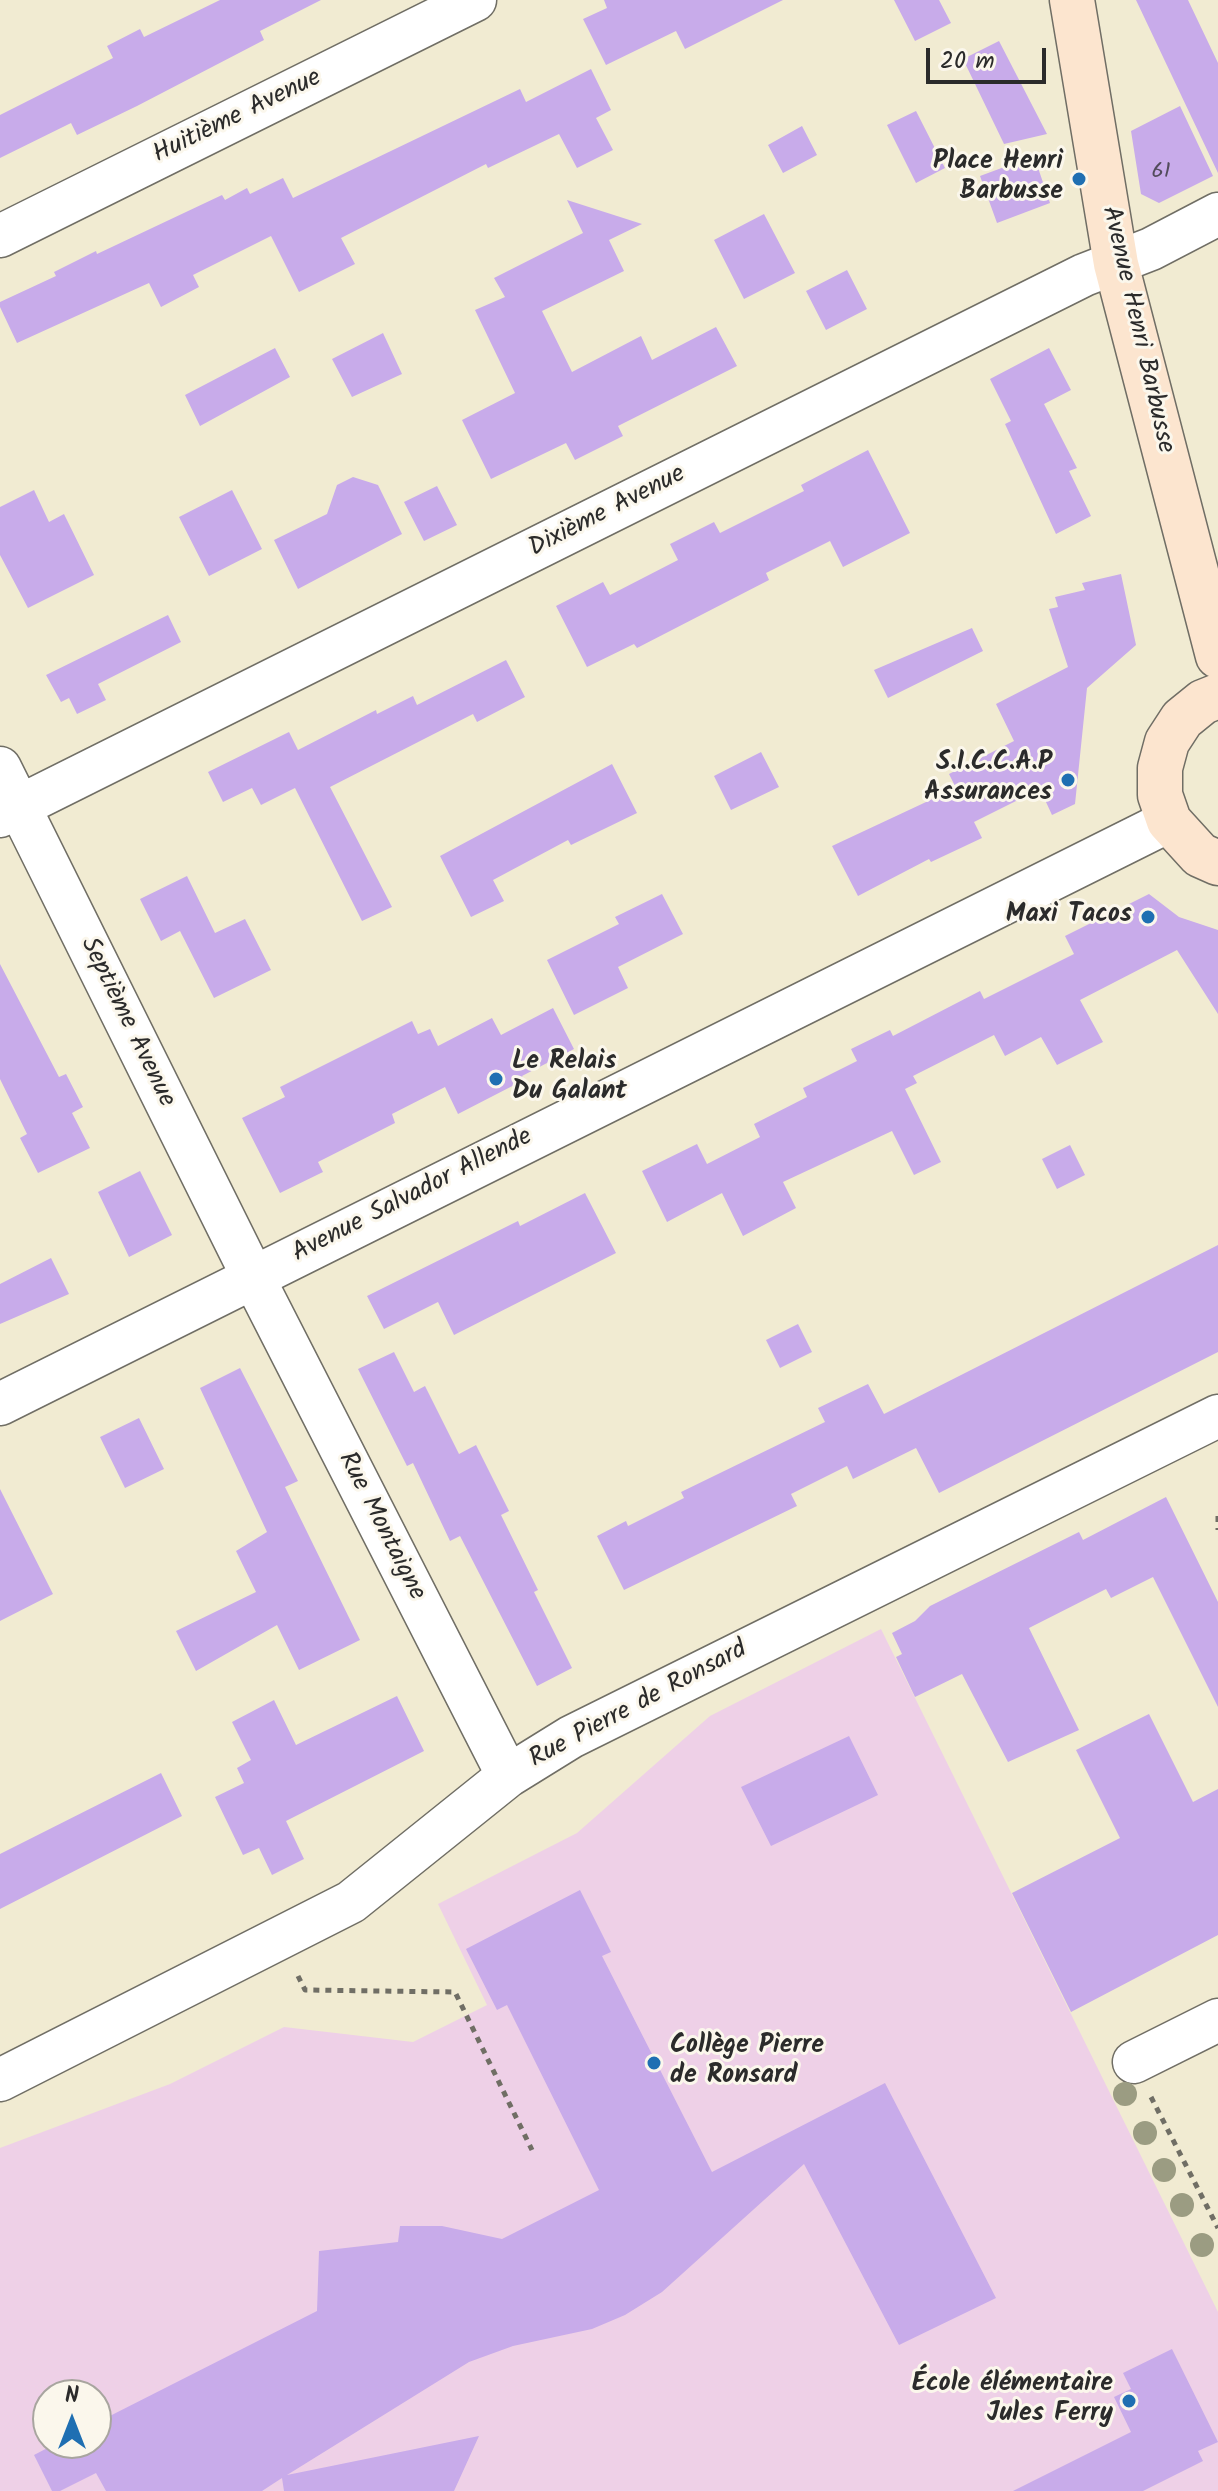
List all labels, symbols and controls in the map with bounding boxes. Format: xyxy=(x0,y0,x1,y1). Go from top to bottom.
scale bar xyxy=(930,32,1050,82)
text: 20 m xyxy=(940,42,995,81)
street label: Huitième Avenue xyxy=(149,64,327,172)
place label: Place Henri Barbusse xyxy=(933,148,1063,210)
house number: 61 xyxy=(1151,160,1171,186)
marker: Place Henri Barbusse xyxy=(1070,170,1088,188)
street label: Avenue Henri Barbusse xyxy=(1092,203,1180,457)
street label: Dixième Avenue xyxy=(525,460,691,566)
place label: S.I.C.C.A.P Assurances xyxy=(924,749,1052,810)
marker: S.I.C.C.A.P Assurances xyxy=(1059,771,1077,789)
place label: Maxi Tacos xyxy=(1006,901,1132,933)
marker: Maxi Tacos xyxy=(1139,908,1157,926)
street label: Septième Avenue xyxy=(71,933,181,1113)
place label: Le Relais Du Galant xyxy=(512,1048,627,1110)
marker: Le Relais Du Galant xyxy=(487,1070,505,1088)
street label: Avenue Salvador Allende xyxy=(288,1123,538,1271)
street label: Rue Montaigne xyxy=(329,1448,431,1606)
street label: Rue Pierre de Ronsard xyxy=(525,1635,753,1777)
place label: Collège Pierre de Ronsard xyxy=(670,2032,824,2094)
marker: Collège Pierre de Ronsard xyxy=(645,2054,663,2072)
place label: École élémentaire Jules Ferry xyxy=(912,2370,1113,2432)
north arrow xyxy=(32,2379,112,2459)
text: N xyxy=(65,2379,79,2414)
marker: École élémentaire Jules Ferry xyxy=(1120,2392,1138,2410)

